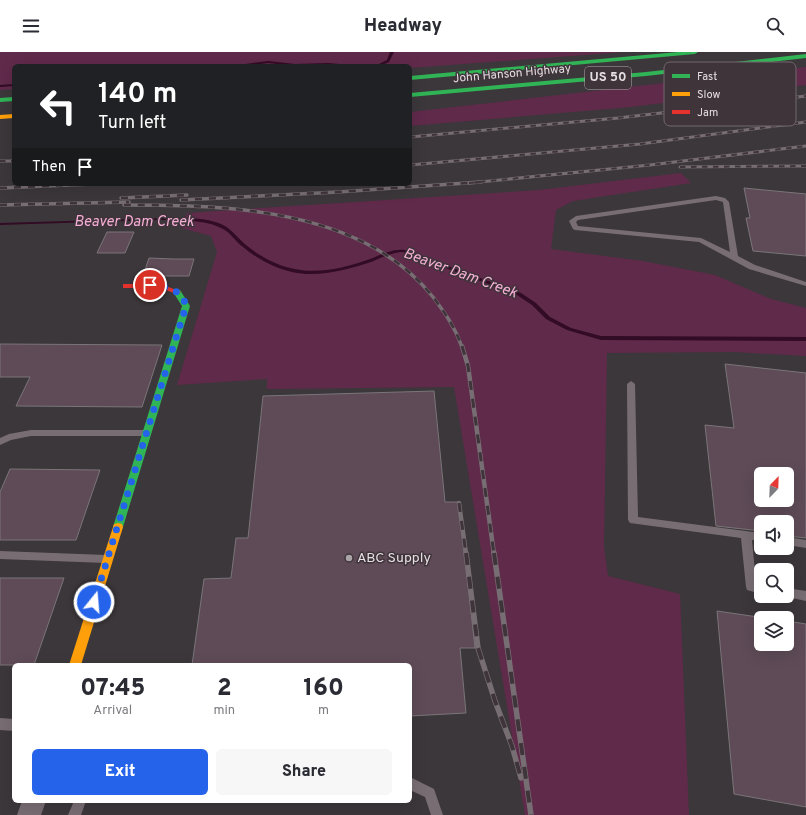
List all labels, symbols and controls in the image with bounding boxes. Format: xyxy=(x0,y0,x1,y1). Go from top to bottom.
icon: menu xyxy=(20,15,42,37)
text: Headway xyxy=(364,15,442,38)
icon: search xyxy=(764,15,786,37)
street label: John Hanson Highway xyxy=(452,61,572,87)
legend xyxy=(664,62,796,126)
road number: US 50 xyxy=(585,67,631,89)
text: Fast xyxy=(697,70,717,84)
text: 140 m xyxy=(98,77,177,113)
icon: left xyxy=(32,80,84,132)
text: Slow xyxy=(697,88,720,102)
text: Jam xyxy=(697,106,718,120)
text: Turn left xyxy=(98,112,166,135)
icon: arrive xyxy=(74,156,96,178)
text: Then xyxy=(32,158,66,177)
water label: Beaver Dam Creek xyxy=(74,213,194,232)
water label: Beaver Dam Creek xyxy=(400,245,520,304)
pin xyxy=(133,268,167,302)
icon: arrive xyxy=(139,274,161,296)
north arrow xyxy=(754,467,794,507)
map controls xyxy=(754,467,794,651)
button: sound xyxy=(754,515,794,555)
place label: ABC Supply xyxy=(357,550,431,567)
marker: ABC Supply xyxy=(344,553,354,563)
button: search xyxy=(754,563,794,603)
position arrow xyxy=(73,581,115,623)
button: layers xyxy=(754,611,794,651)
text: 07:45 xyxy=(80,674,145,704)
text: 2 xyxy=(217,674,232,704)
text: 160 xyxy=(303,674,344,704)
text: Arrival xyxy=(93,703,132,719)
text: min xyxy=(213,703,235,719)
text: m xyxy=(318,703,329,719)
button: Exit xyxy=(32,749,208,795)
button: Share xyxy=(216,749,392,795)

